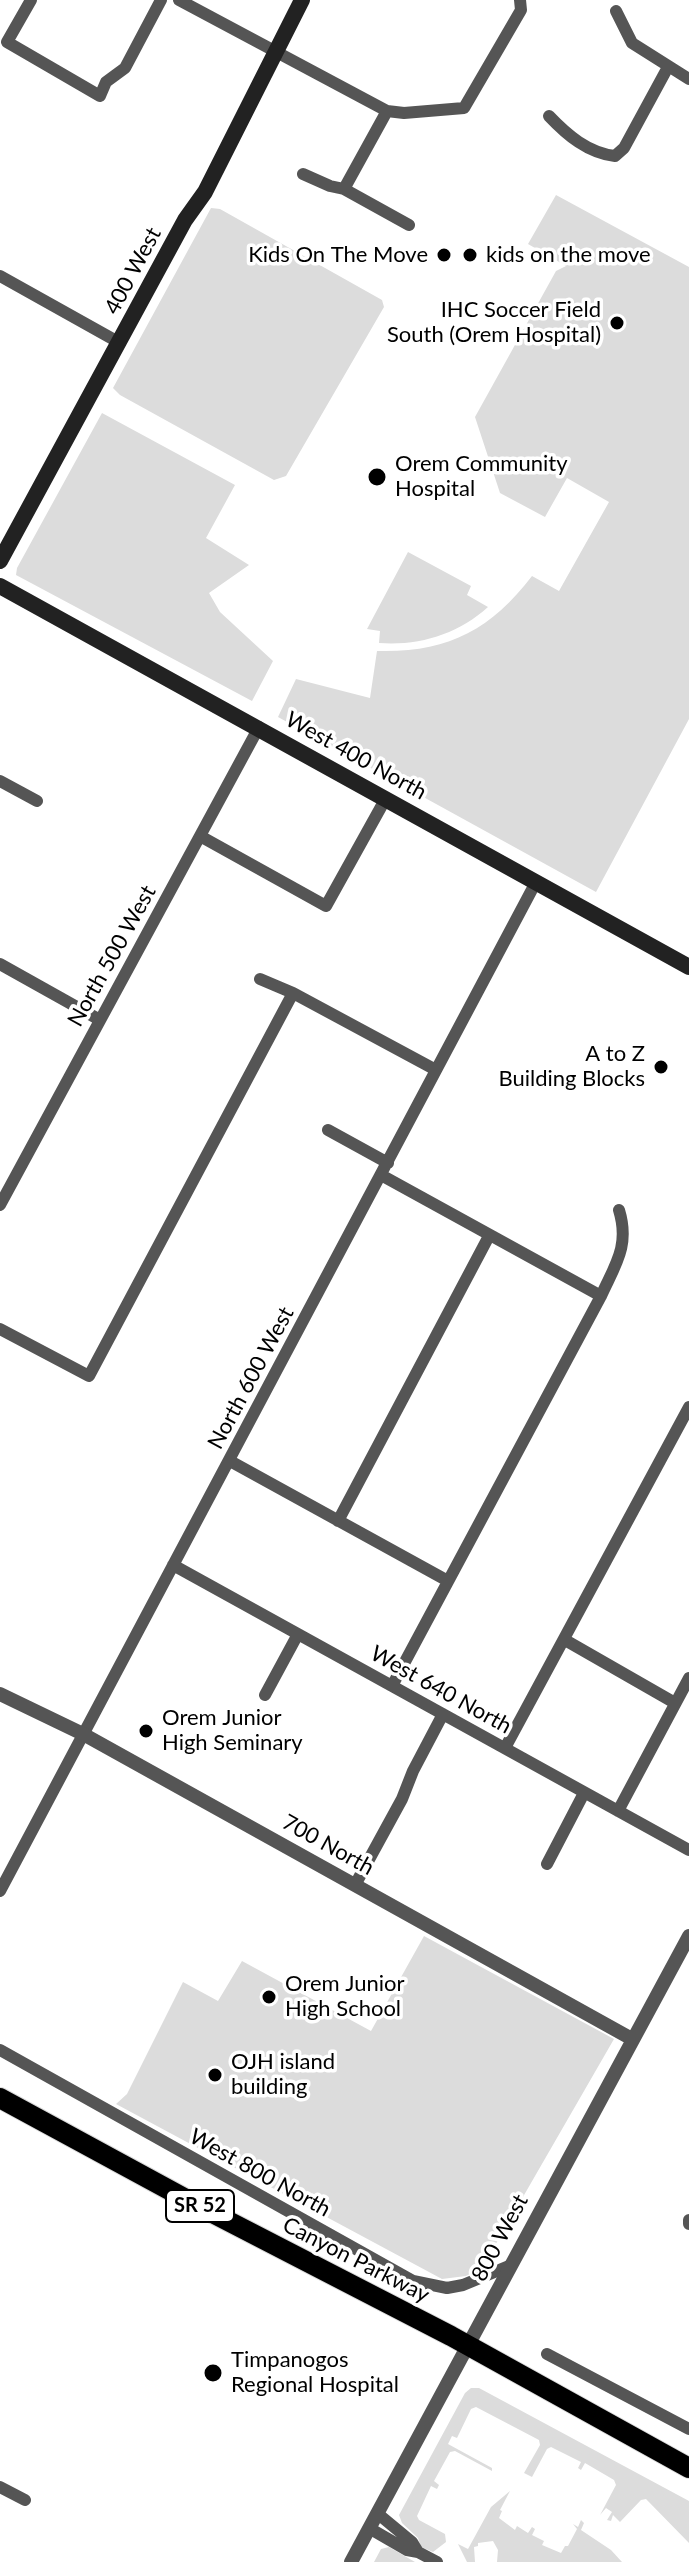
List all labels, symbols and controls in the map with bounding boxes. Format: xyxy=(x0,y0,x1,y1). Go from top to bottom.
street label: 400 West xyxy=(99,223,167,319)
place label: Kids On The Move xyxy=(248,242,428,268)
place label: kids on the move xyxy=(486,242,651,268)
marker: Kids On The Move xyxy=(435,246,453,264)
marker: kids on the move xyxy=(461,246,479,264)
place label: IHC Soccer Field South (Orem Hospital) xyxy=(387,297,601,348)
marker: IHC Soccer Field South (Orem Hospital) xyxy=(608,314,626,332)
place label: Orem Community Hospital xyxy=(395,451,567,502)
marker: Orem Community Hospital xyxy=(366,466,388,488)
street label: West 400 North xyxy=(281,706,431,806)
street label: North 500 West xyxy=(62,881,162,1031)
place label: A to Z Building Blocks xyxy=(498,1041,645,1092)
marker: A to Z Building Blocks xyxy=(652,1058,670,1076)
street label: North 600 West xyxy=(202,1302,300,1454)
street label: West 640 North xyxy=(366,1640,516,1740)
place label: Orem Junior High Seminary xyxy=(162,1705,303,1756)
marker: Orem Junior High Seminary xyxy=(137,1722,155,1740)
street label: 700 North xyxy=(277,1809,379,1881)
place label: Orem Junior High School xyxy=(285,1971,405,2022)
marker: Orem Junior High School xyxy=(260,1988,278,2006)
place label: OJH island building xyxy=(231,2049,335,2100)
marker: OJH island building xyxy=(206,2066,224,2084)
street label: West 800 North xyxy=(185,2123,335,2223)
road number: SR 52 xyxy=(166,2190,234,2222)
street label: 800 West xyxy=(466,2190,534,2286)
street label: Canyon Parkway xyxy=(278,2212,434,2308)
place label: Timpanogos Regional Hospital xyxy=(231,2347,399,2398)
marker: Timpanogos Regional Hospital xyxy=(202,2362,224,2384)

